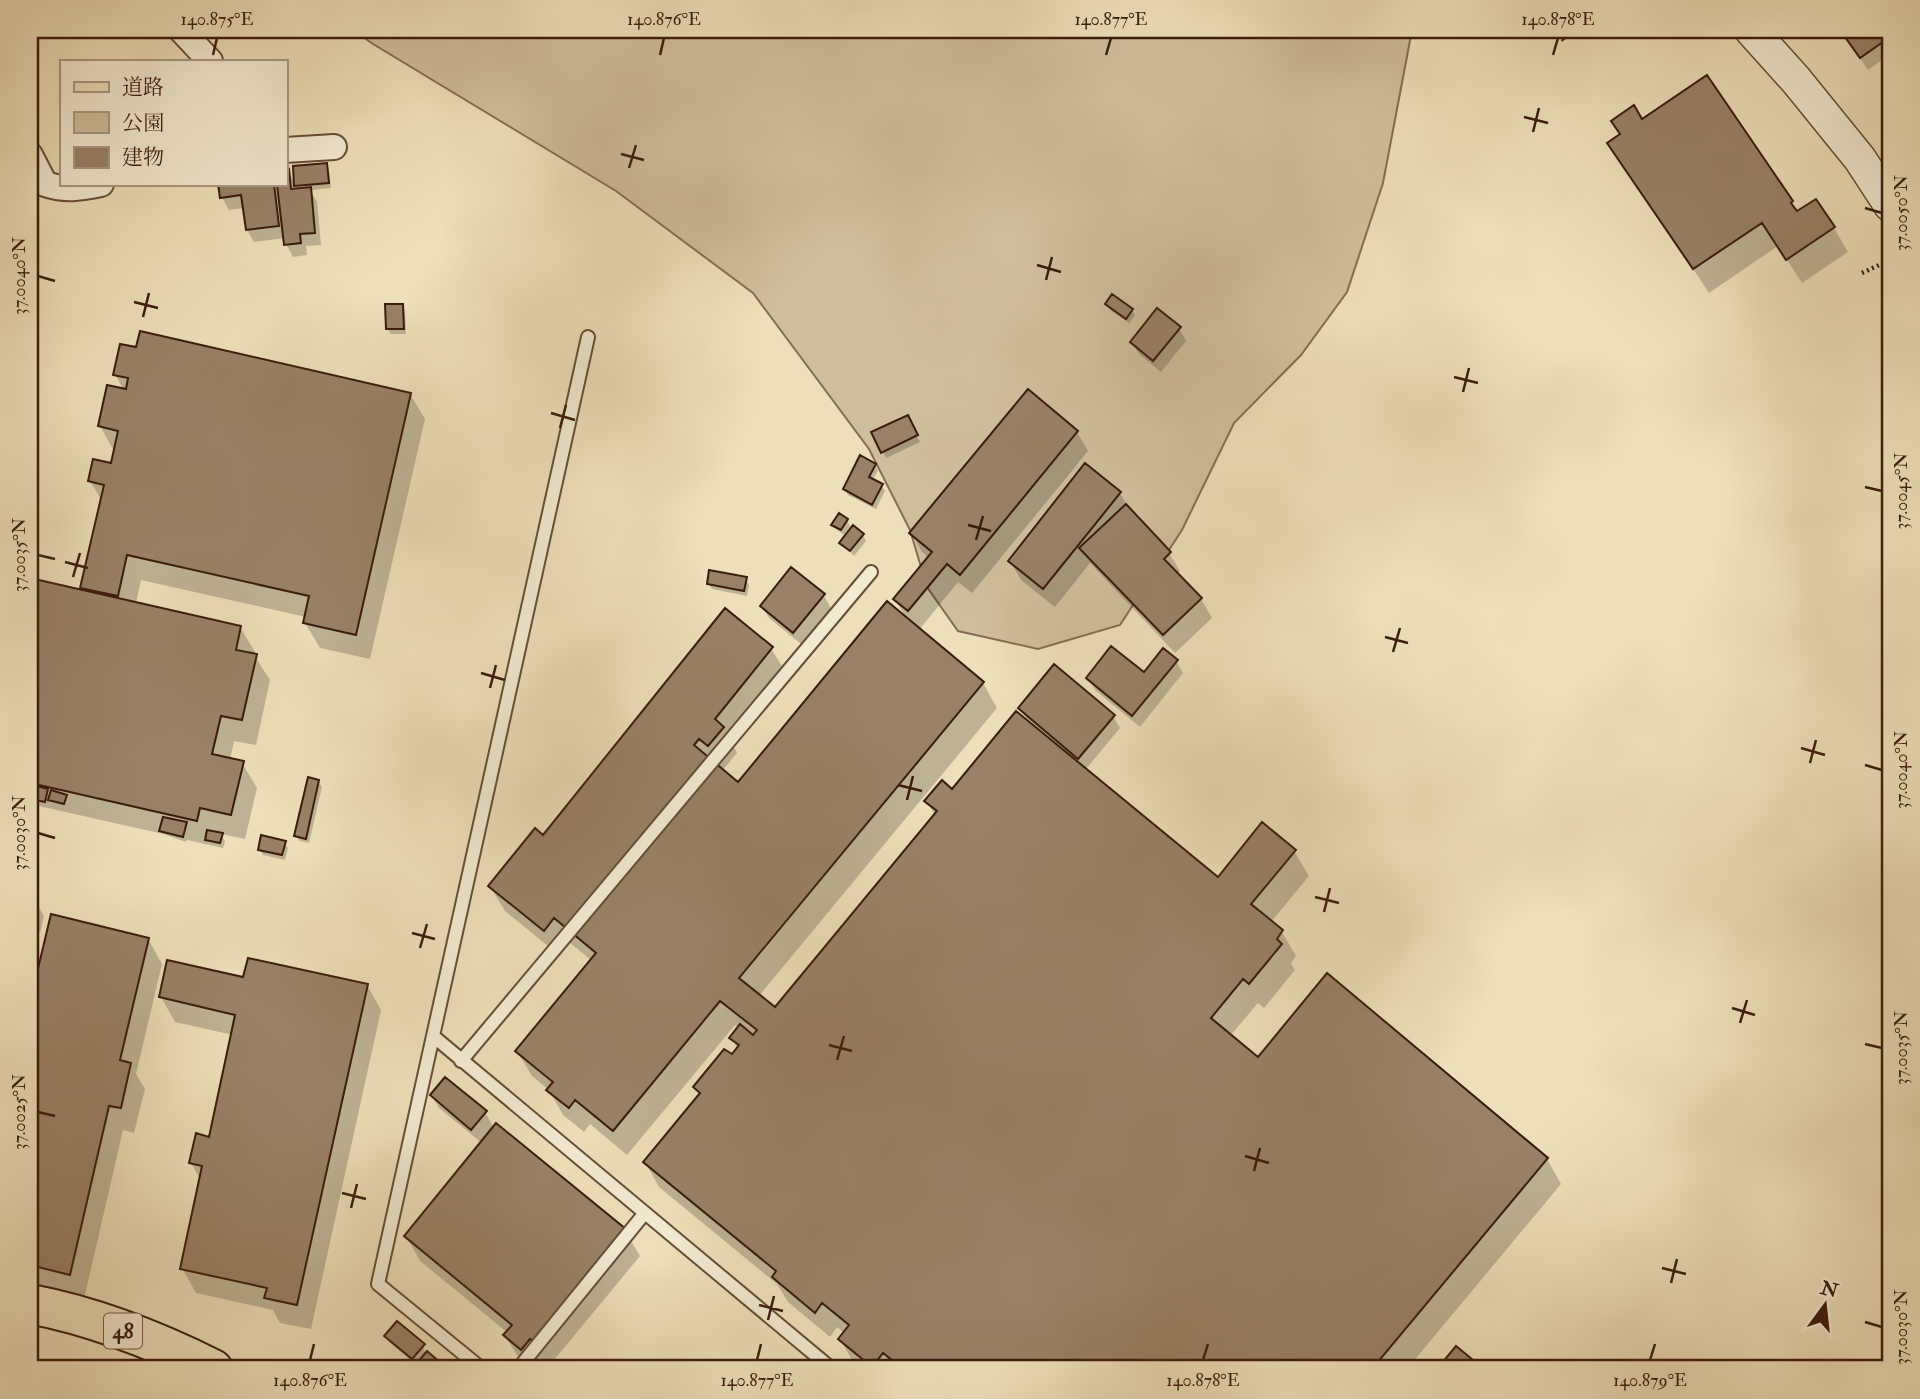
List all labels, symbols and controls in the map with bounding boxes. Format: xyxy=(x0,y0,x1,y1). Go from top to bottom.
text: 140.875°E xyxy=(181,8,253,31)
text: 140.876°E xyxy=(627,8,701,31)
text: 140.877°E xyxy=(1074,8,1148,31)
text: 140.878°E xyxy=(1521,8,1595,31)
legend xyxy=(60,60,287,186)
text: 道路 xyxy=(122,74,164,101)
text: 公園 xyxy=(122,110,164,137)
text: 建物 xyxy=(122,144,164,171)
text: 37.0050°N xyxy=(1890,175,1913,251)
text: 37.0040°N xyxy=(8,237,31,315)
text: 37.0045°N xyxy=(1890,453,1913,529)
text: 37.0035°N xyxy=(8,518,31,592)
text: 37.0040°N xyxy=(1890,731,1913,809)
text: 37.0030°N xyxy=(8,795,31,871)
text: 37.0035°N xyxy=(1890,1011,1913,1085)
text: 37.0025°N xyxy=(8,1074,31,1150)
north arrow xyxy=(1790,1270,1860,1340)
text: N xyxy=(1817,1275,1841,1304)
text: 37.0030°N xyxy=(1890,1289,1913,1365)
road number: 48 xyxy=(104,1314,142,1348)
text: 140.876°E xyxy=(273,1369,347,1392)
text: 140.877°E xyxy=(720,1369,794,1392)
text: 140.878°E xyxy=(1166,1369,1240,1392)
text: 140.879°E xyxy=(1613,1369,1687,1392)

